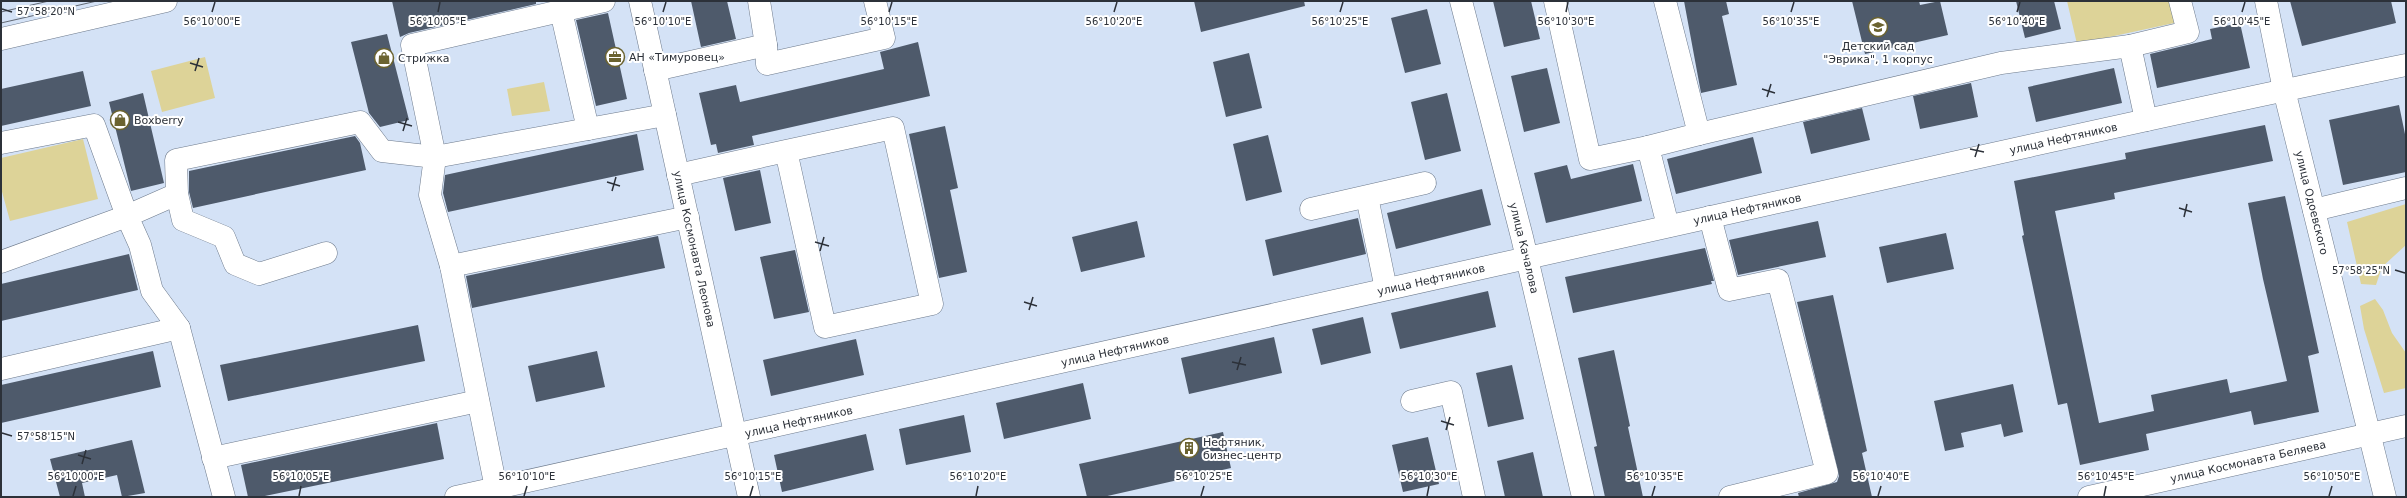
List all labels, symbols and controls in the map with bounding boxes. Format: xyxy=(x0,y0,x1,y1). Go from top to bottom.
text: 57°58'20"N xyxy=(17,6,75,17)
text: 56°10'00"E xyxy=(184,16,240,27)
text: 56°10'05"E xyxy=(410,16,466,27)
text: 56°10'10"E xyxy=(635,16,691,27)
text: 56°10'15"E xyxy=(861,16,917,27)
text: 56°10'20"E xyxy=(1086,16,1142,27)
text: 56°10'25"E xyxy=(1312,16,1368,27)
text: 56°10'30"E xyxy=(1538,16,1594,27)
text: 56°10'35"E xyxy=(1763,16,1819,27)
school or university icon: Детский сад "Эврика", 1 корпус xyxy=(1867,16,1889,38)
text: 56°10'40"E xyxy=(1989,16,2045,27)
text: 56°10'45"E xyxy=(2214,16,2270,27)
place label: Детский сад "Эврика", 1 корпус xyxy=(1823,40,1933,66)
office icon: АН «Тимуровец» xyxy=(604,46,626,68)
shop icon: Стрижка xyxy=(373,47,395,69)
place label: АН «Тимуровец» xyxy=(629,51,725,64)
place label: Стрижка xyxy=(398,52,450,65)
shop icon: Boxberry xyxy=(109,109,131,131)
place label: Boxberry xyxy=(134,114,184,127)
street label: улица Нефтяников xyxy=(2008,120,2119,157)
street label: улица Одоевского xyxy=(2293,149,2331,256)
street label: улица Космонавта Леонова xyxy=(671,169,718,329)
street label: улица Нефтяников xyxy=(1692,191,1802,227)
street label: улица Качалова xyxy=(1507,201,1542,295)
street label: улица Нефтяников xyxy=(1376,261,1486,298)
text: 57°58'25"N xyxy=(2332,265,2390,276)
street label: улица Нефтяников xyxy=(1060,332,1170,369)
street label: улица Нефтяников xyxy=(744,403,854,440)
text: 57°58'15"N xyxy=(17,431,75,442)
place label: Нефтяник, бизнес-центр xyxy=(1203,436,1282,462)
building icon: Нефтяник, бизнес-центр xyxy=(1178,437,1200,459)
street label: улица Космонавта Беляева xyxy=(2169,438,2327,485)
text: 56°10'00"E xyxy=(48,471,104,482)
text: 56°10'05"E xyxy=(273,471,329,482)
text: 56°10'10"E xyxy=(499,471,555,482)
text: 56°10'15"E xyxy=(725,471,781,482)
text: 56°10'20"E xyxy=(950,471,1006,482)
text: 56°10'25"E xyxy=(1176,471,1232,482)
text: 56°10'30"E xyxy=(1401,471,1457,482)
text: 56°10'35"E xyxy=(1627,471,1683,482)
text: 56°10'40"E xyxy=(1853,471,1909,482)
text: 56°10'45"E xyxy=(2078,471,2134,482)
text: 56°10'50"E xyxy=(2304,471,2360,482)

